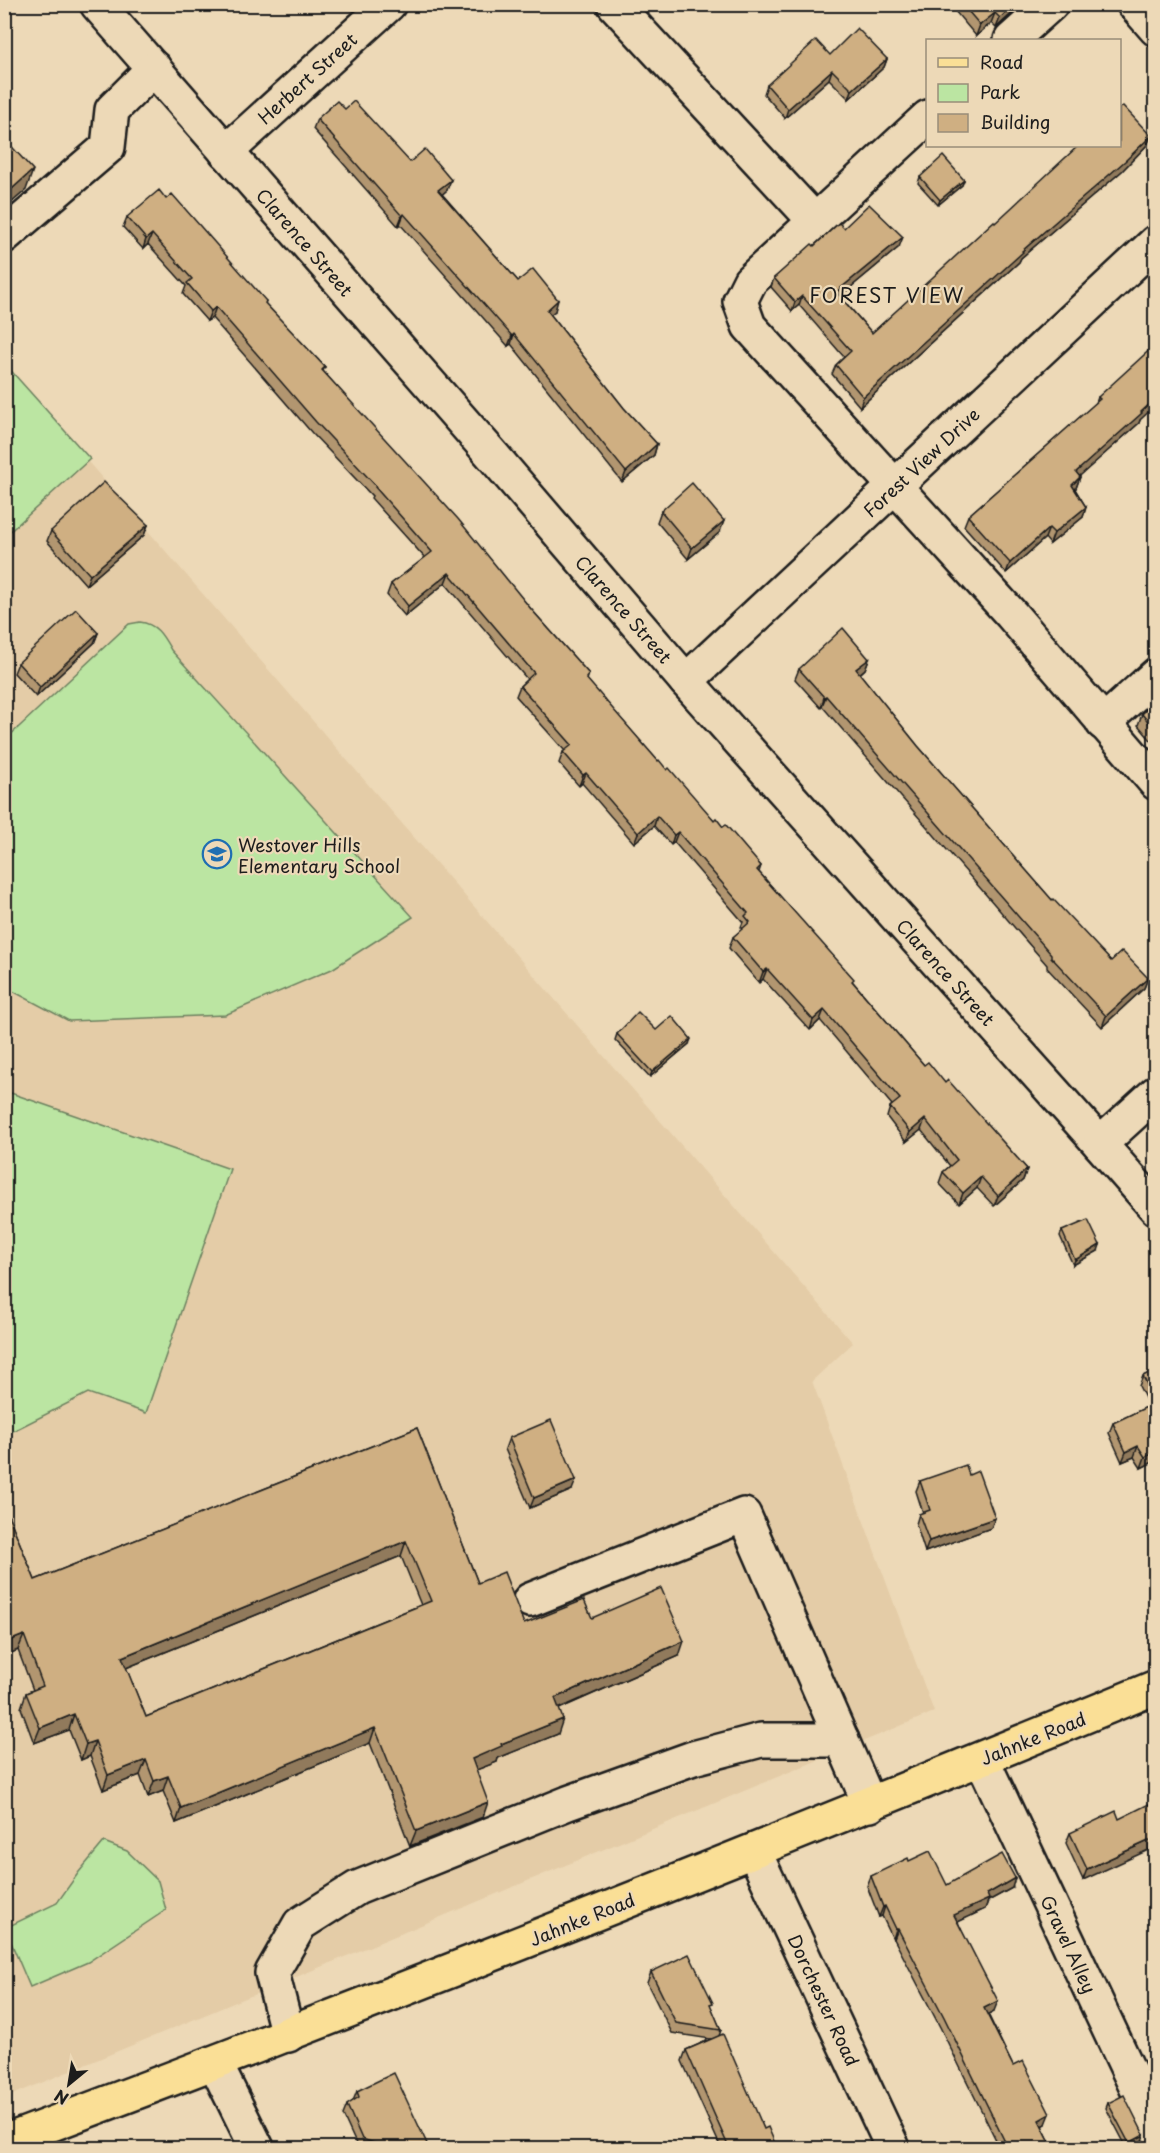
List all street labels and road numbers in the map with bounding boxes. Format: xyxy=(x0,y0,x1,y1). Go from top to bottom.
street label: Herbert Street xyxy=(251,26,363,130)
street label: Clarence Street xyxy=(250,182,360,302)
street label: Forest View Drive xyxy=(857,401,985,523)
street label: Clarence Street xyxy=(569,549,679,669)
street label: Clarence Street xyxy=(891,913,1001,1031)
street label: Jahnke Road xyxy=(976,1705,1090,1771)
street label: Jahnke Road xyxy=(525,1886,639,1952)
street label: Gravel Alley xyxy=(1034,1890,1104,1998)
street label: Dorchester Road xyxy=(782,1930,866,2070)

